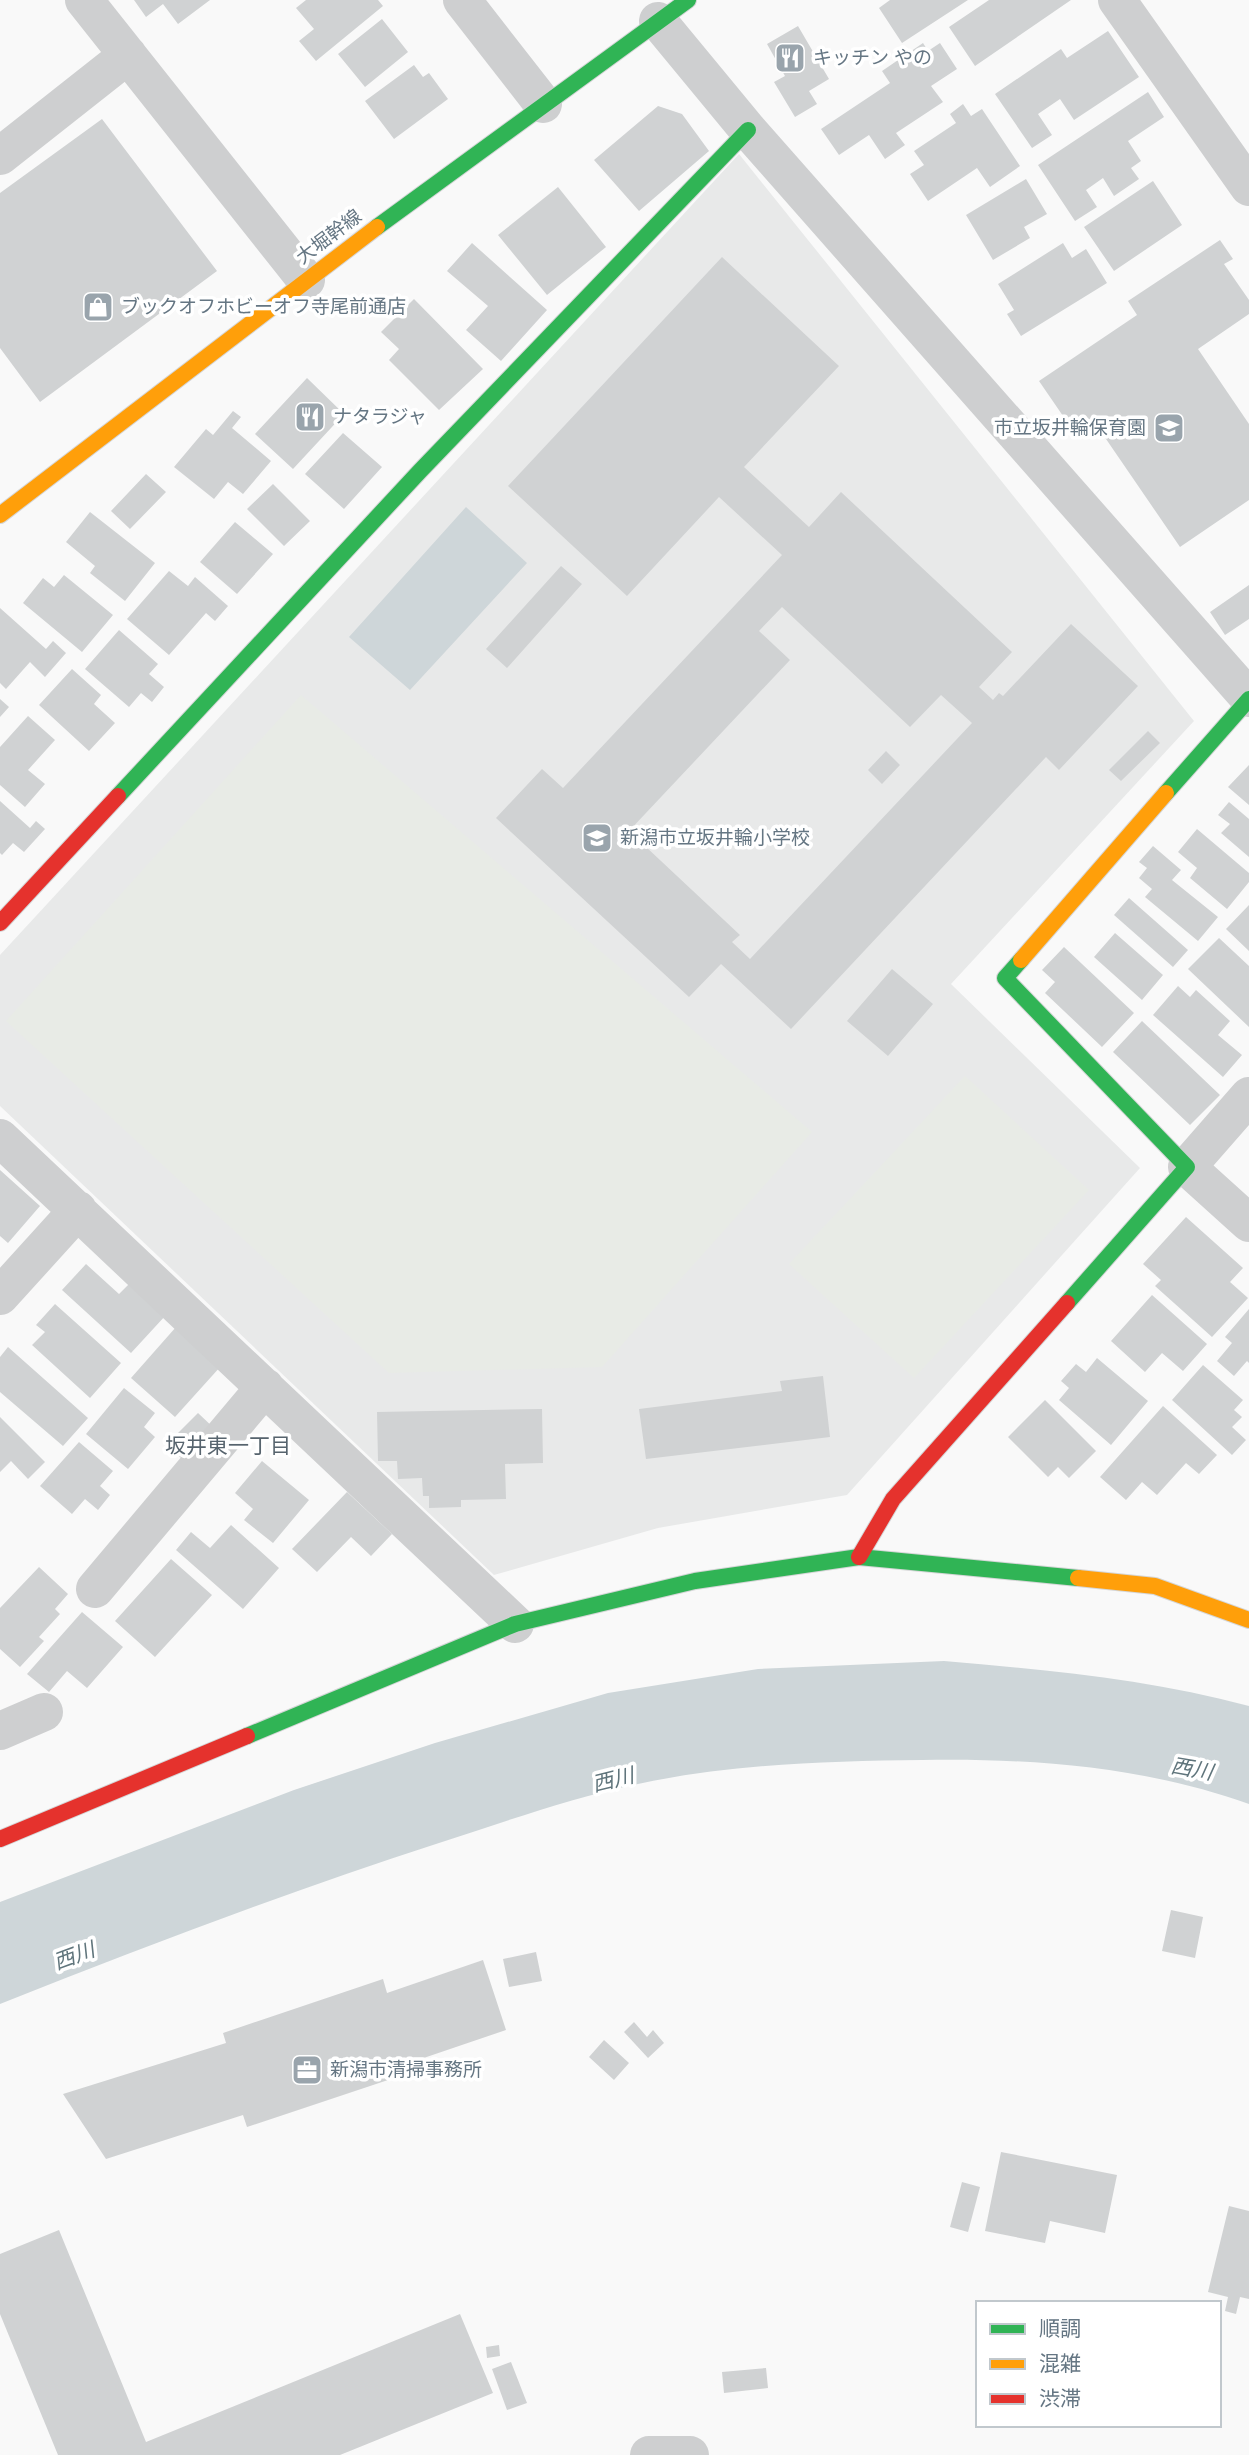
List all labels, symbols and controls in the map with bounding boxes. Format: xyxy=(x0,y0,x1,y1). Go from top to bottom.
restaurant icon: キッチン やの xyxy=(773,41,807,75)
place label: キッチン やの xyxy=(813,45,932,71)
street label: 大堀幹線 xyxy=(291,204,367,270)
shop icon: ブックオフホビーオフ寺尾前通店 xyxy=(81,290,115,324)
place label: ブックオフホビーオフ寺尾前通店 xyxy=(121,294,406,320)
restaurant icon: ナタラジャ xyxy=(293,400,327,434)
place label: ナタラジャ xyxy=(333,404,427,430)
school or university icon: 市立坂井輪保育園 xyxy=(1152,411,1186,445)
place label: 市立坂井輪保育園 xyxy=(994,415,1146,441)
school or university icon: 新潟市立坂井輪小学校 xyxy=(580,821,614,855)
place label: 新潟市立坂井輪小学校 xyxy=(620,825,810,851)
district label: 坂井東一丁目 xyxy=(165,1432,291,1460)
water label: 西川 xyxy=(1169,1752,1217,1787)
water label: 西川 xyxy=(589,1761,639,1799)
water label: 西川 xyxy=(49,1935,100,1976)
office icon: 新潟市清掃事務所 xyxy=(290,2053,324,2087)
place label: 新潟市清掃事務所 xyxy=(330,2057,482,2083)
legend xyxy=(976,2301,1221,2427)
text: 順調 xyxy=(1039,2315,1081,2343)
text: 混雑 xyxy=(1039,2350,1081,2378)
text: 渋滞 xyxy=(1039,2385,1081,2413)

